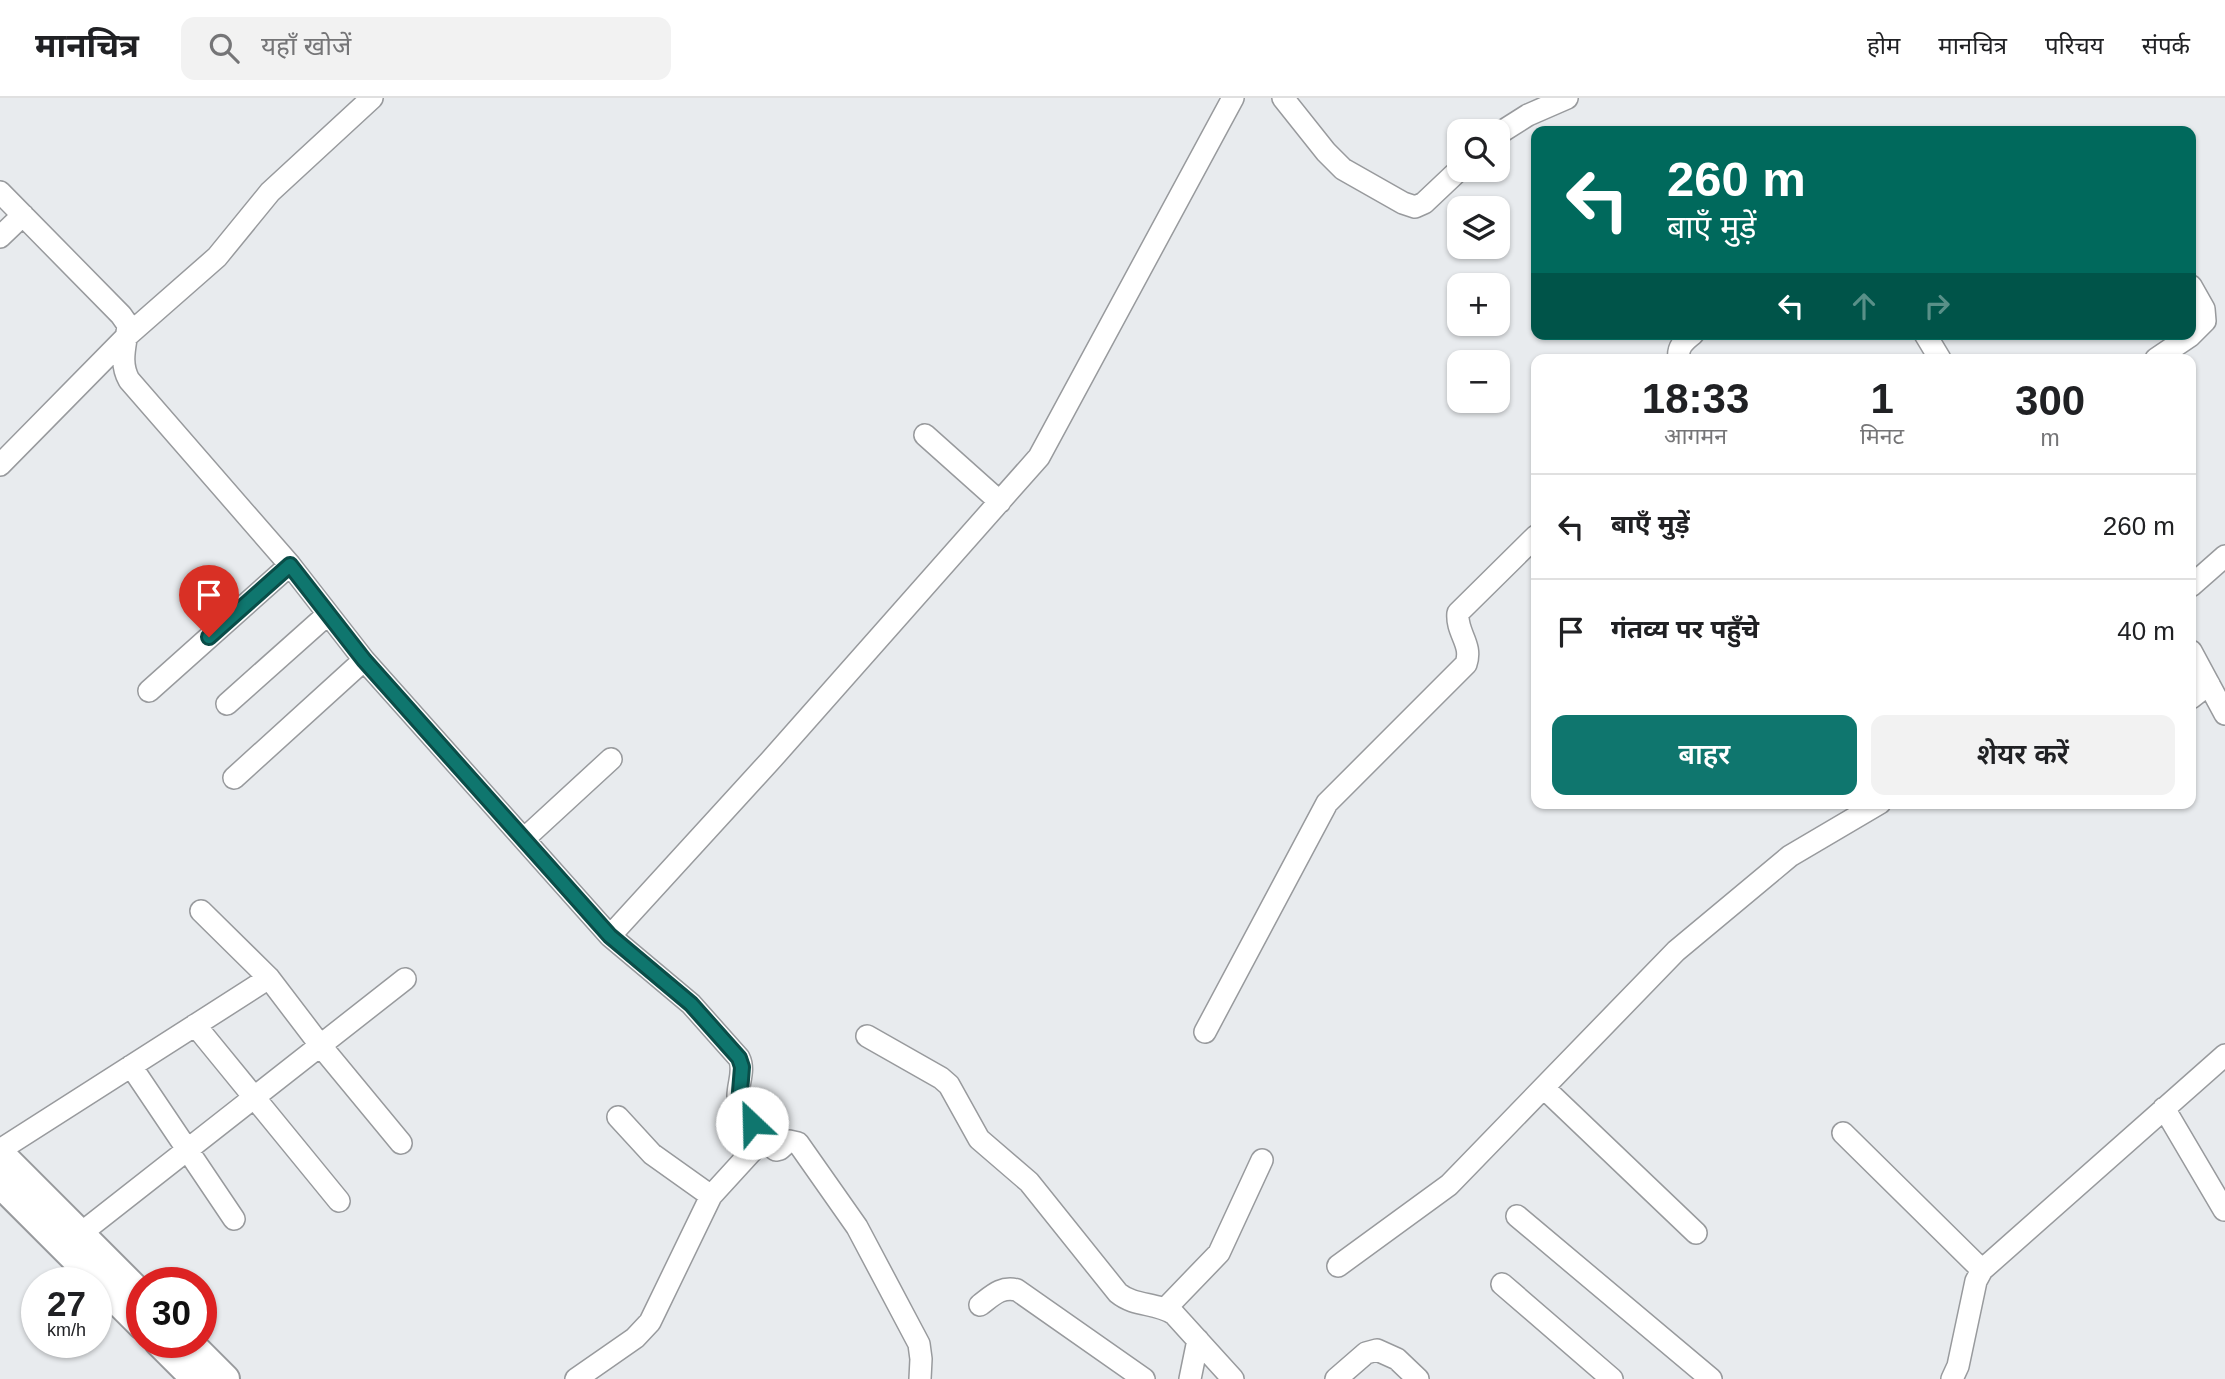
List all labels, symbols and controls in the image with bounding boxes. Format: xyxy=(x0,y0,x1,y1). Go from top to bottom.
search box xyxy=(181,17,671,80)
text: मानचित्र xyxy=(35,27,139,64)
icon: search xyxy=(205,29,243,67)
text: यहाँ खोजें xyxy=(261,31,351,61)
text: होम xyxy=(1867,32,1900,59)
text: मानचित्र xyxy=(1938,32,2007,59)
text: परिचय xyxy=(2045,32,2104,59)
text: संपर्क xyxy=(2142,32,2190,59)
map controls xyxy=(1447,119,1510,413)
button: search xyxy=(1447,119,1510,182)
text: 260 m xyxy=(1667,152,1806,206)
icon: left xyxy=(1552,154,1643,245)
button: layers xyxy=(1447,196,1510,259)
text: बाएँ मुड़ें xyxy=(1667,209,1756,245)
button: + xyxy=(1447,273,1510,336)
icon: left xyxy=(1772,287,1810,325)
icon: ahead xyxy=(1845,287,1883,325)
icon: right xyxy=(1918,287,1956,325)
button: − xyxy=(1447,350,1510,413)
text: 18:33 xyxy=(1642,375,1749,422)
text: 1 xyxy=(1870,375,1894,422)
text: 300 xyxy=(2015,377,2085,424)
text: आगमन xyxy=(1664,423,1727,449)
text: मिनट xyxy=(1860,423,1904,449)
text: m xyxy=(2040,425,2060,451)
icon: left xyxy=(1552,508,1590,546)
text: बाएँ मुड़ें xyxy=(1611,509,1690,539)
text: 260 m xyxy=(2103,511,2175,541)
pin xyxy=(179,565,239,637)
icon: arrive xyxy=(190,576,228,614)
icon: arrive xyxy=(1552,613,1590,651)
text: गंतव्य पर पहुँचे xyxy=(1611,614,1759,644)
text: 40 m xyxy=(2117,616,2175,646)
button: बाहर xyxy=(1552,715,1857,795)
button: शेयर करें xyxy=(1871,715,2175,795)
position arrow xyxy=(715,1086,789,1160)
speed limit sign: 30 xyxy=(126,1267,217,1358)
text: 27 xyxy=(47,1284,86,1323)
text: km/h xyxy=(47,1320,86,1340)

